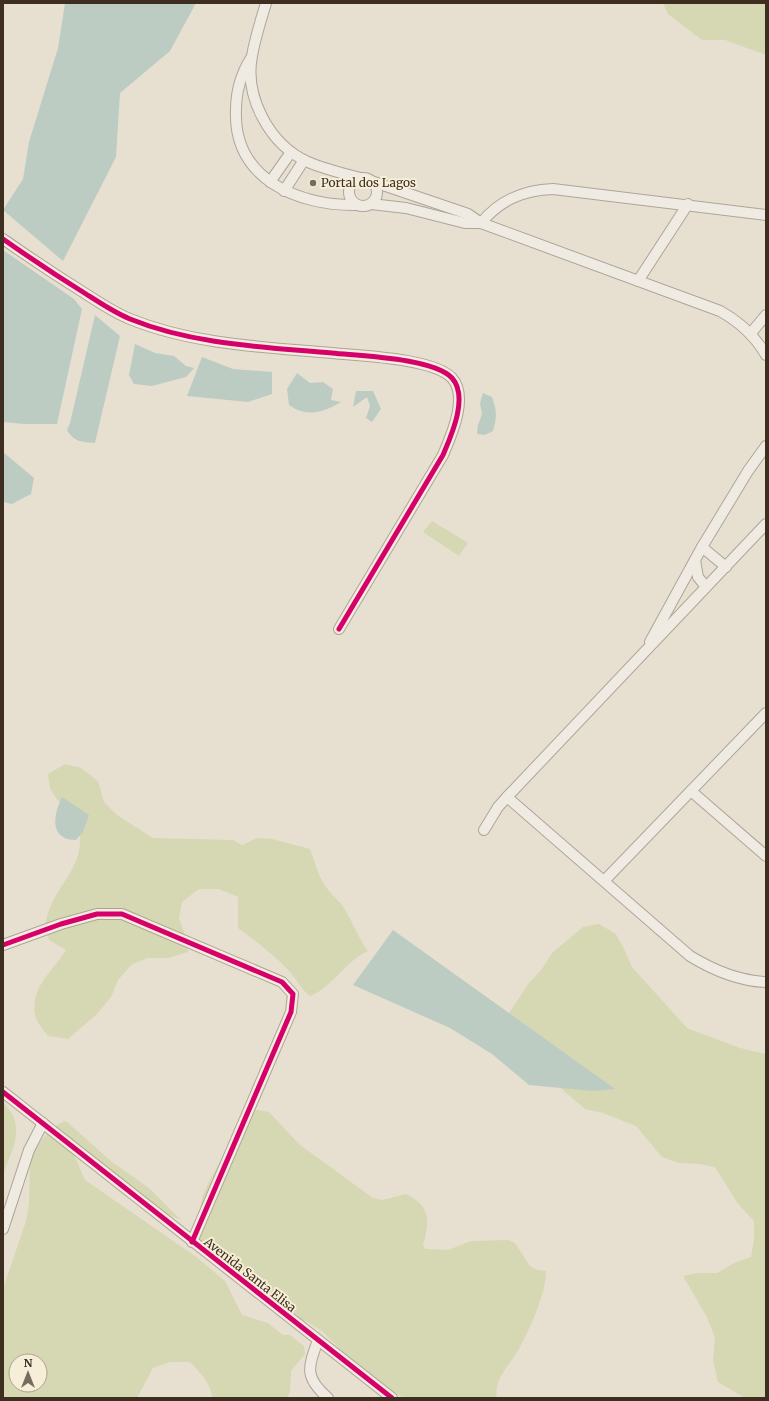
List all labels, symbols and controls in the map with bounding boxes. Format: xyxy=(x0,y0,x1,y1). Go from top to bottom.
place label: Portal dos Lagos xyxy=(321,175,416,190)
marker: Portal dos Lagos xyxy=(308,178,318,188)
street label: Avenida Santa Elisa xyxy=(201,1233,300,1316)
north arrow xyxy=(8,1353,48,1393)
text: N xyxy=(24,1356,33,1370)

